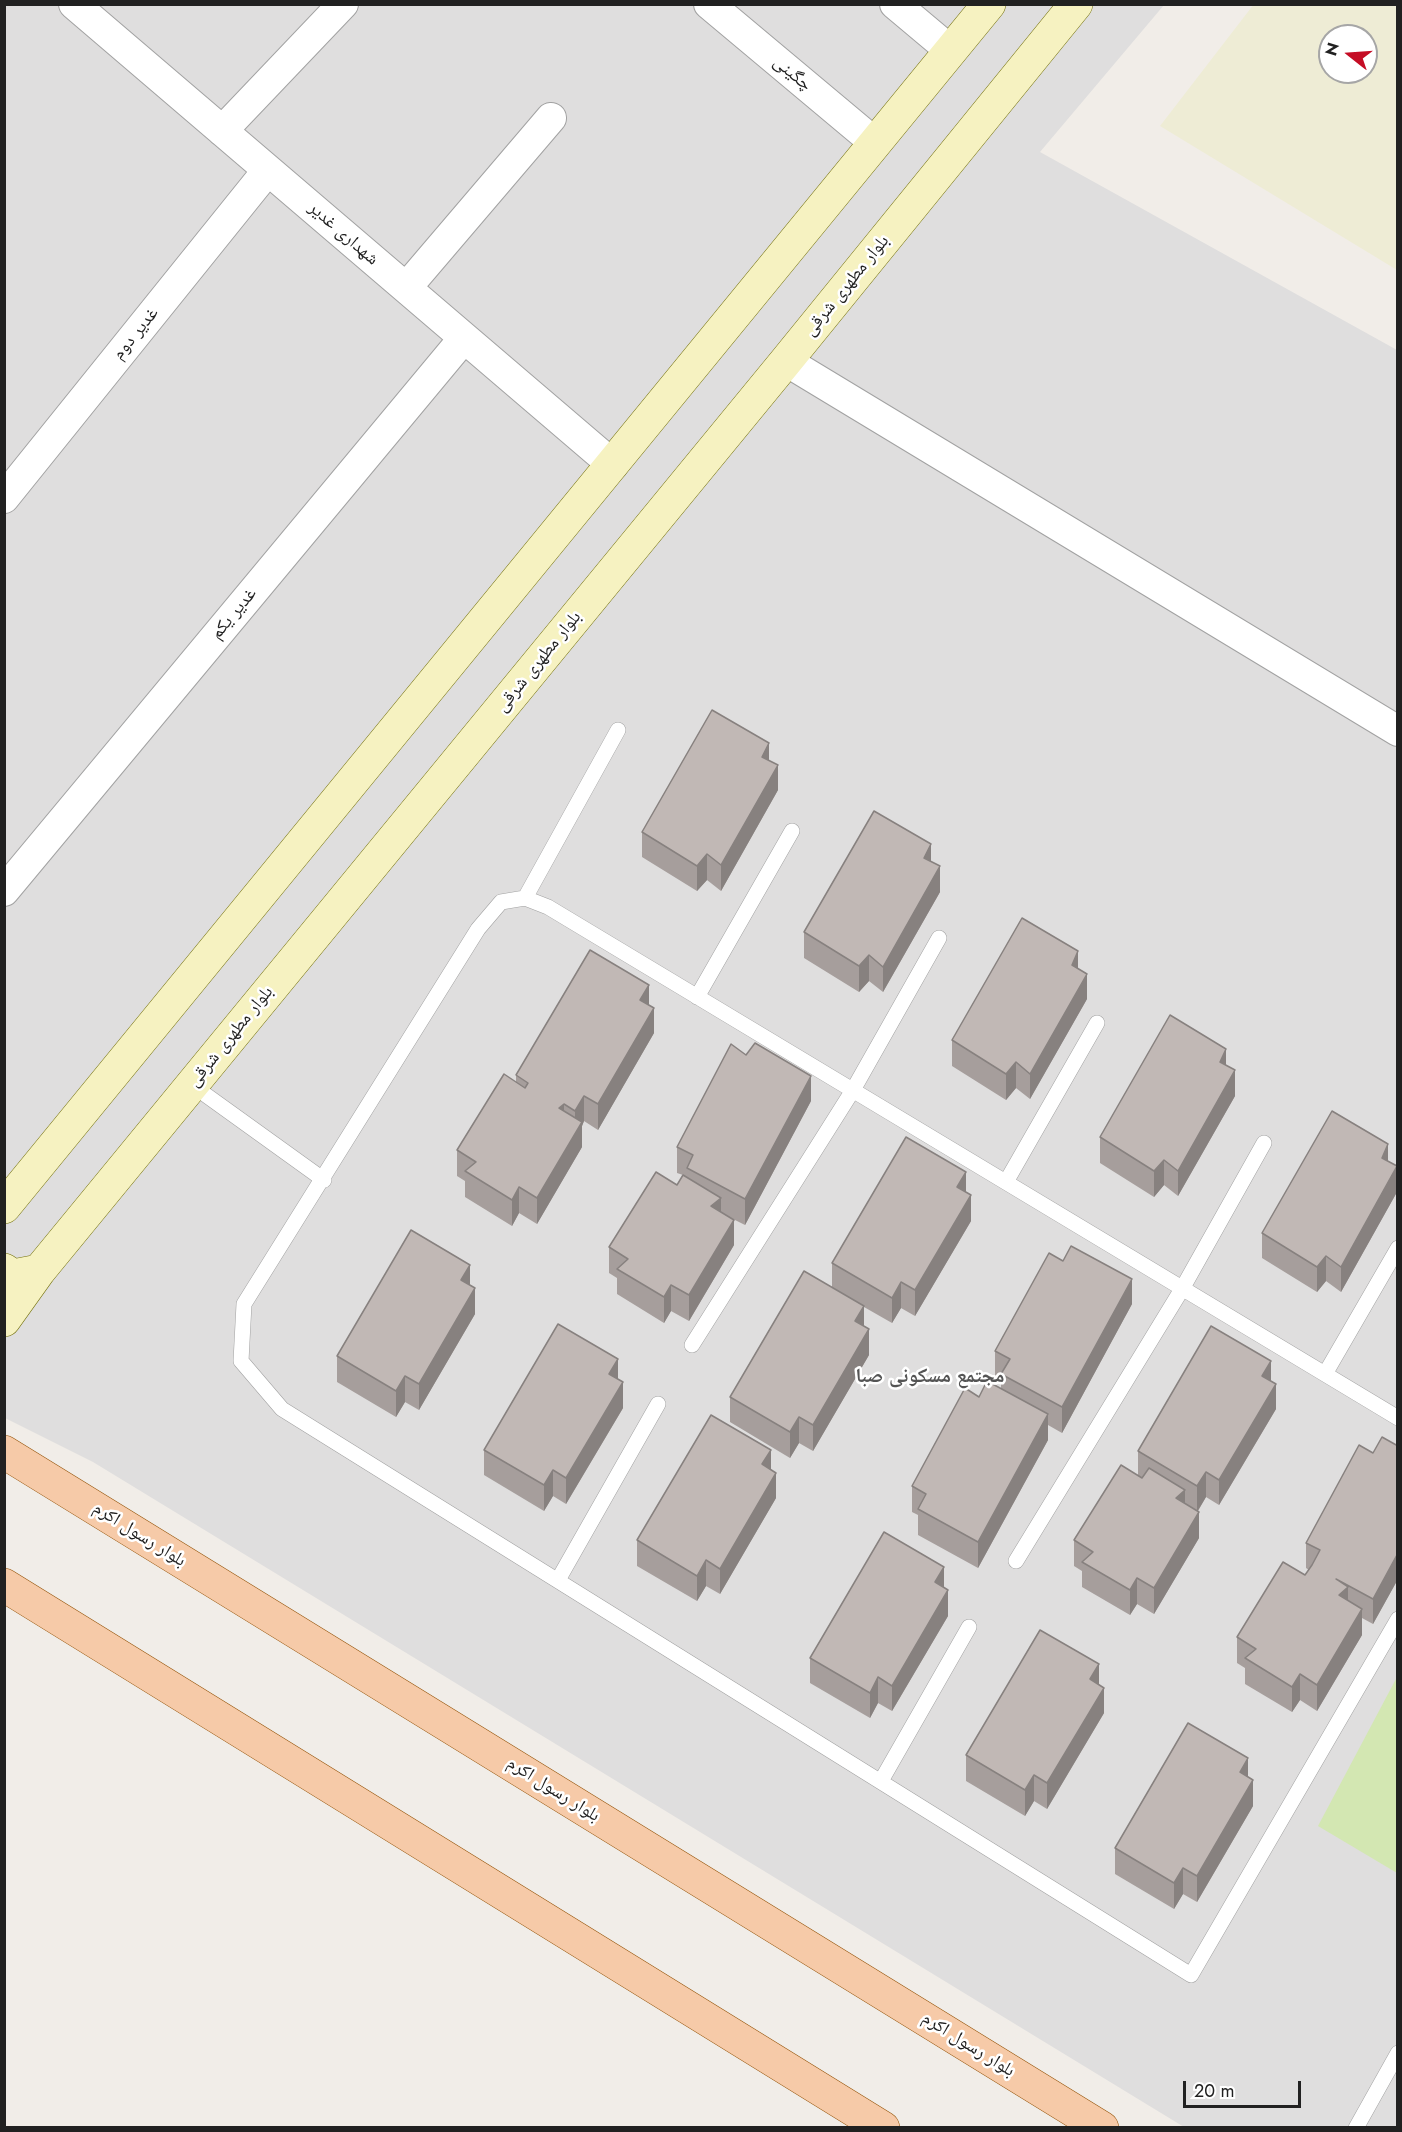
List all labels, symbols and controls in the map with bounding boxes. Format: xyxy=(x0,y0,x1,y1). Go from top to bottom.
north arrow xyxy=(1318,24,1378,84)
text: N xyxy=(1319,40,1345,59)
street label: چگینی xyxy=(768,52,816,96)
street label: شهداری غدیر xyxy=(303,198,383,270)
street label: بلوار مطهری شرقی xyxy=(800,231,894,341)
street label: غدیر دوم xyxy=(108,303,164,365)
street label: غدیر یکم xyxy=(206,584,262,644)
street label: بلوار مطهری شرقی xyxy=(492,607,586,717)
street label: بلوار مطهری شرقی xyxy=(184,982,278,1092)
district label: مجتمع مسکونی صبا xyxy=(856,1365,1004,1389)
street label: بلوار رسول اکرم xyxy=(89,1498,189,1572)
street label: بلوار رسول اکرم xyxy=(503,1753,603,1827)
street label: بلوار رسول اکرم xyxy=(918,2008,1018,2082)
scale bar xyxy=(1186,2069,1304,2107)
text: 20 m xyxy=(1194,2078,1234,2104)

